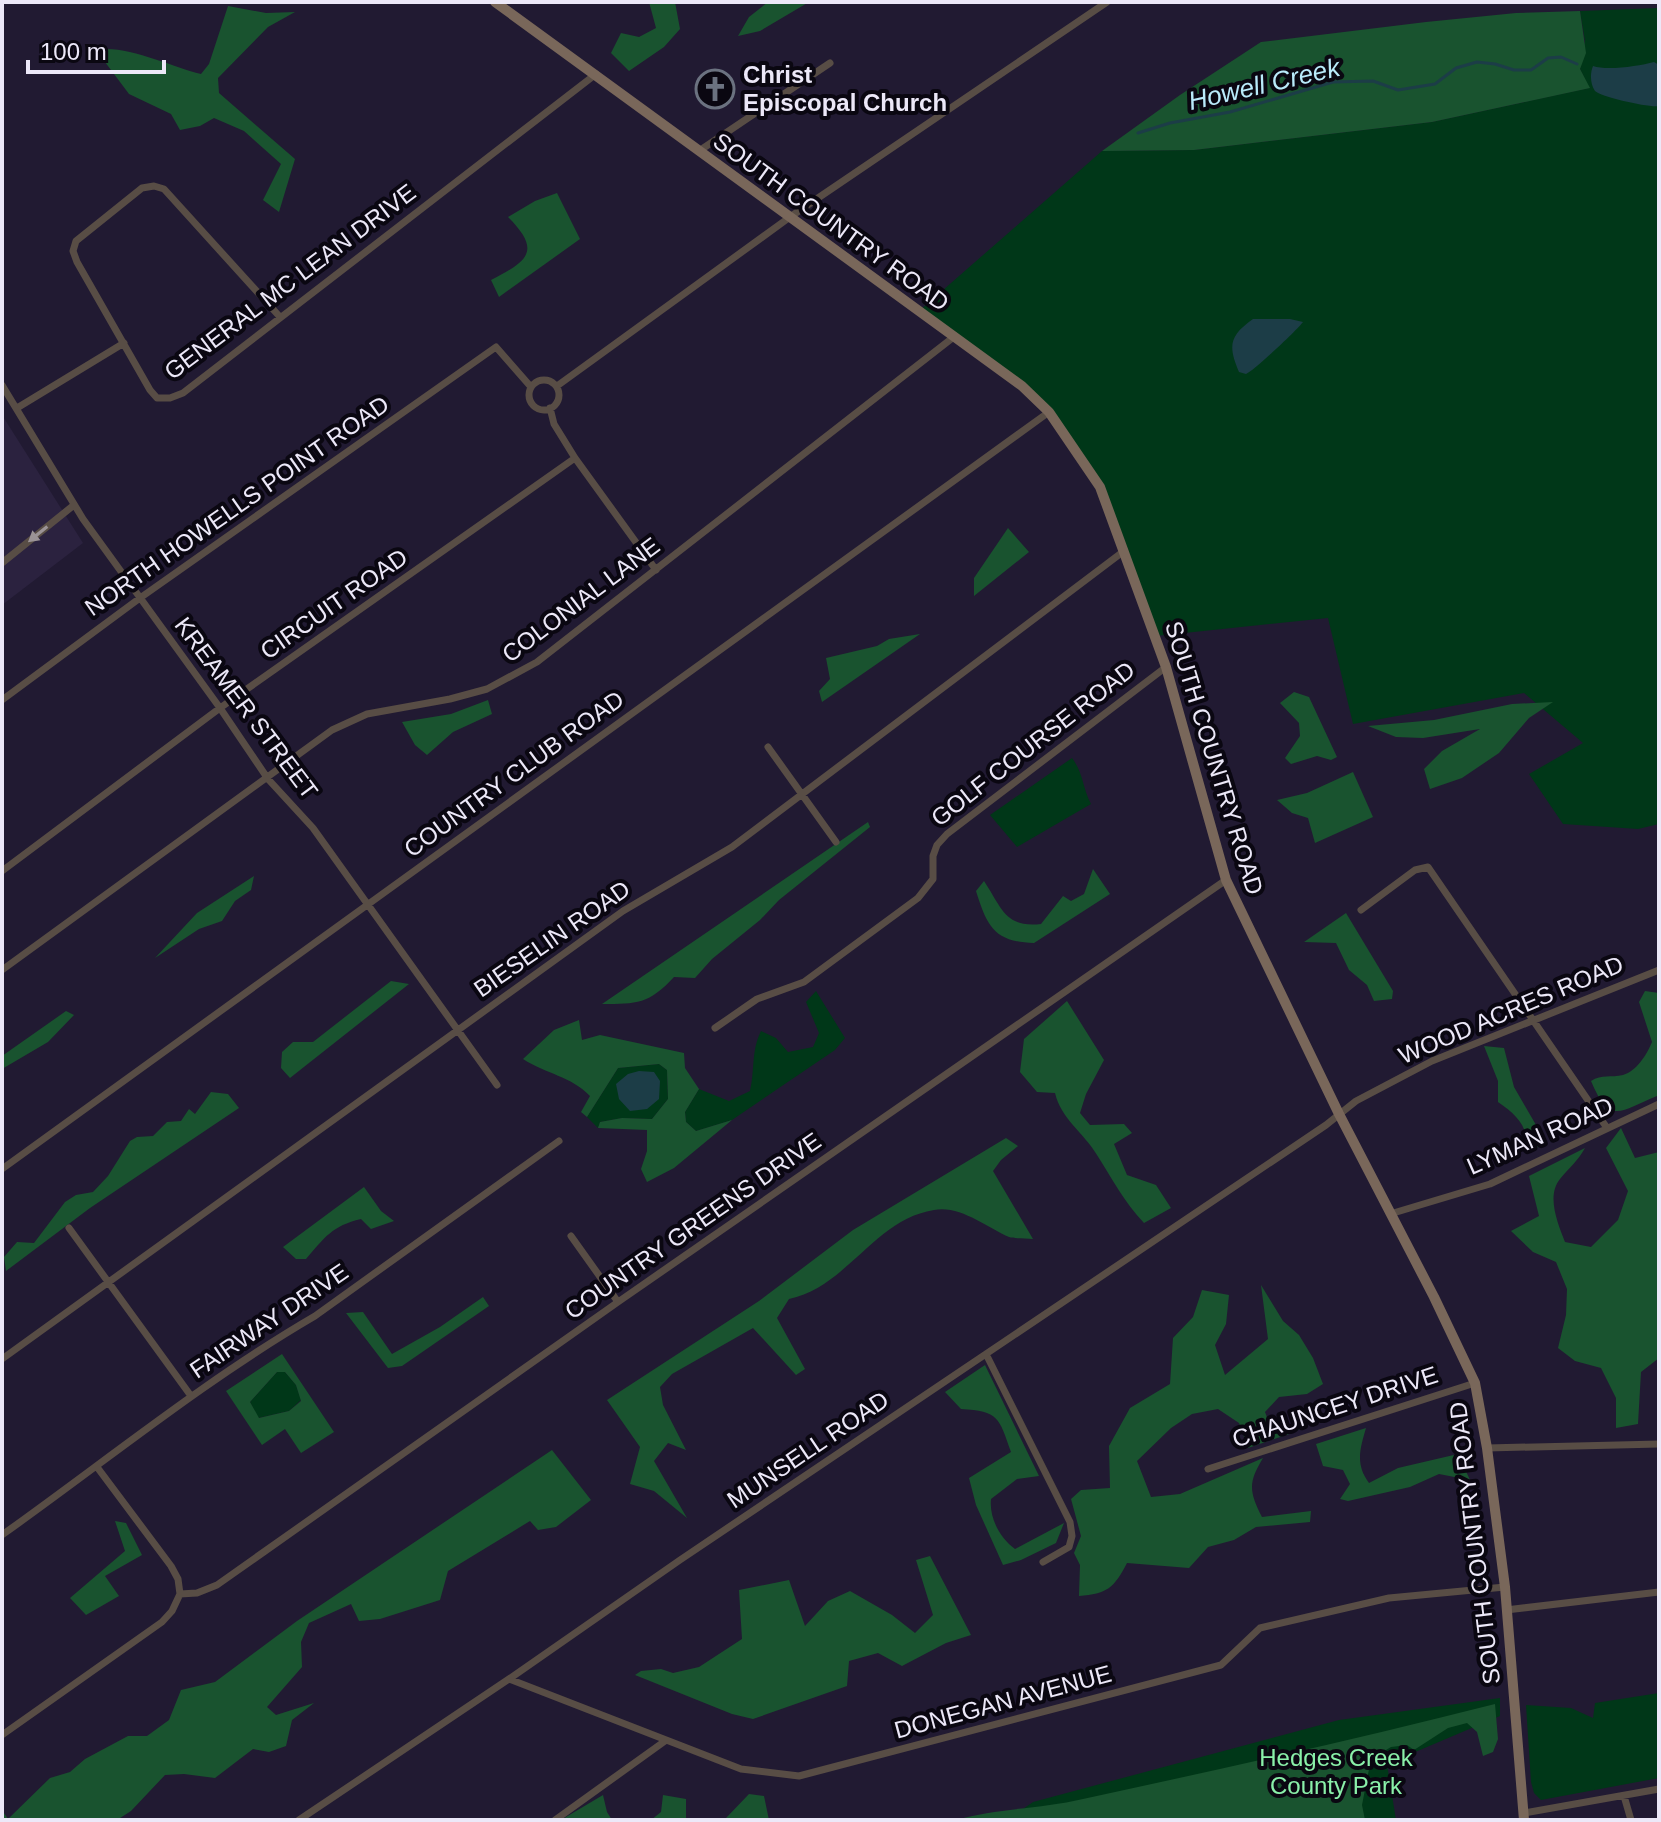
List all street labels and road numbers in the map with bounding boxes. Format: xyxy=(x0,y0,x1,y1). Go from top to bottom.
street label: SOUTH COUNTRY ROAD xyxy=(708,127,954,316)
street label: GENERAL MC LEAN DRIVE xyxy=(159,178,420,385)
street label: NORTH HOWELLS POINT ROAD xyxy=(80,390,394,621)
street label: COLONIAL LANE xyxy=(497,532,665,668)
street label: CIRCUIT ROAD xyxy=(255,543,412,664)
street label: KREAMER STREET xyxy=(169,612,324,804)
street label: SOUTH COUNTRY ROAD xyxy=(1160,618,1269,898)
street label: GOLF COURSE ROAD xyxy=(926,656,1140,831)
street label: COUNTRY CLUB ROAD xyxy=(399,685,629,862)
street label: BIESELIN ROAD xyxy=(469,875,635,1002)
street label: WOOD ACRES ROAD xyxy=(1394,950,1627,1069)
street label: LYMAN ROAD xyxy=(1463,1091,1617,1180)
street label: COUNTRY GREENS DRIVE xyxy=(560,1127,826,1324)
street label: FAIRWAY DRIVE xyxy=(185,1258,353,1383)
street label: CHAUNCEY DRIVE xyxy=(1229,1361,1441,1452)
street label: MUNSELL ROAD xyxy=(722,1386,893,1513)
street label: SOUTH COUNTRY ROAD xyxy=(1444,1400,1505,1686)
street label: DONEGAN AVENUE xyxy=(891,1660,1114,1743)

